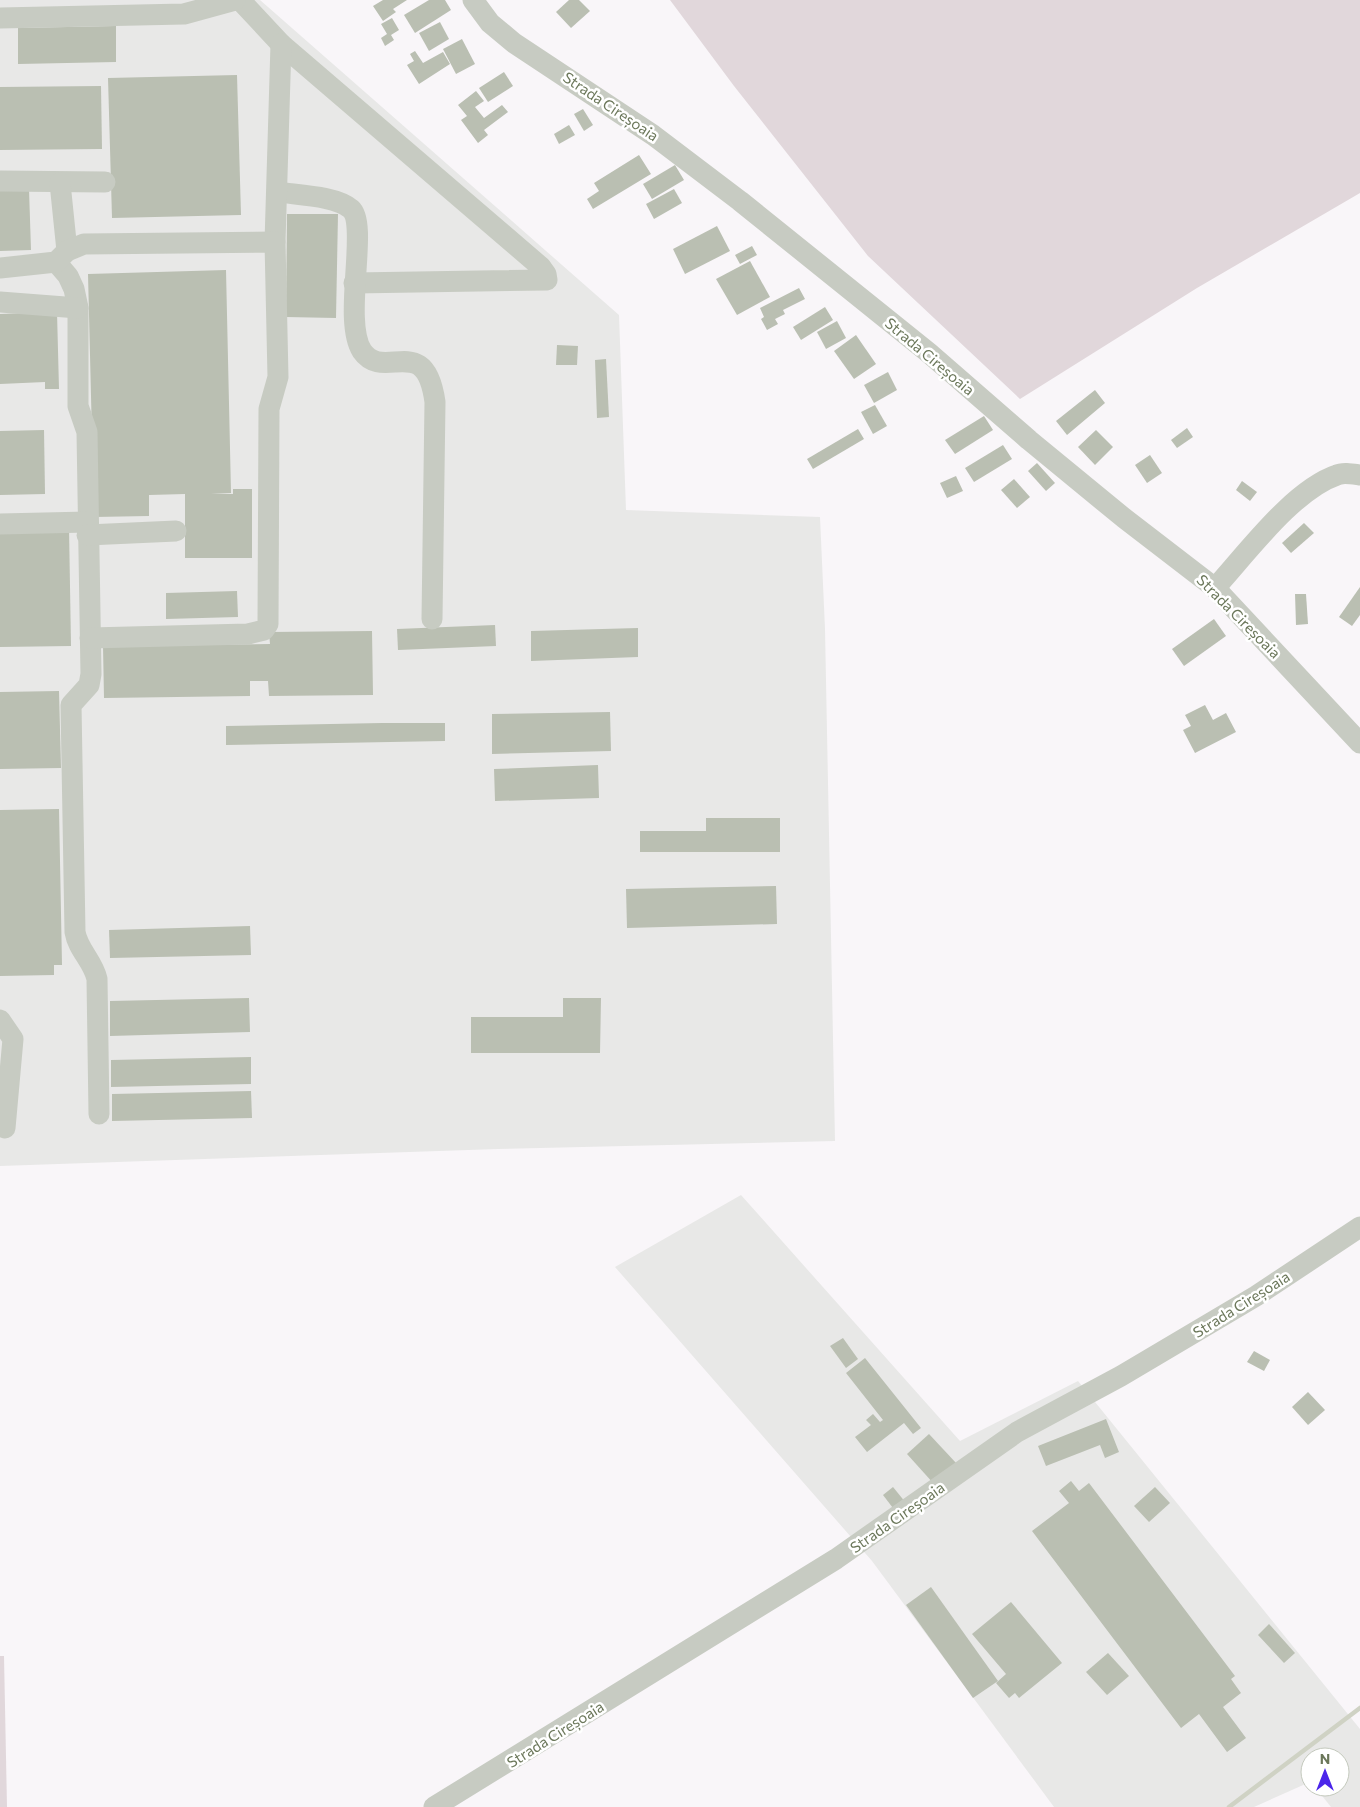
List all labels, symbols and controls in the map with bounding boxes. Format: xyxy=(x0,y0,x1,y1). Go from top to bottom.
street label: Strada Cireșoaia xyxy=(559,68,662,146)
street label: Strada Cireșoaia xyxy=(880,313,978,400)
street label: Strada Cireșoaia xyxy=(1192,570,1285,663)
street label: Strada Cireșoaia xyxy=(1189,1267,1294,1343)
street label: Strada Cireșoaia xyxy=(846,1478,949,1558)
street label: Strada Cireșoaia xyxy=(503,1697,608,1773)
north arrow xyxy=(1300,1747,1350,1797)
text: N xyxy=(1320,1750,1330,1767)

